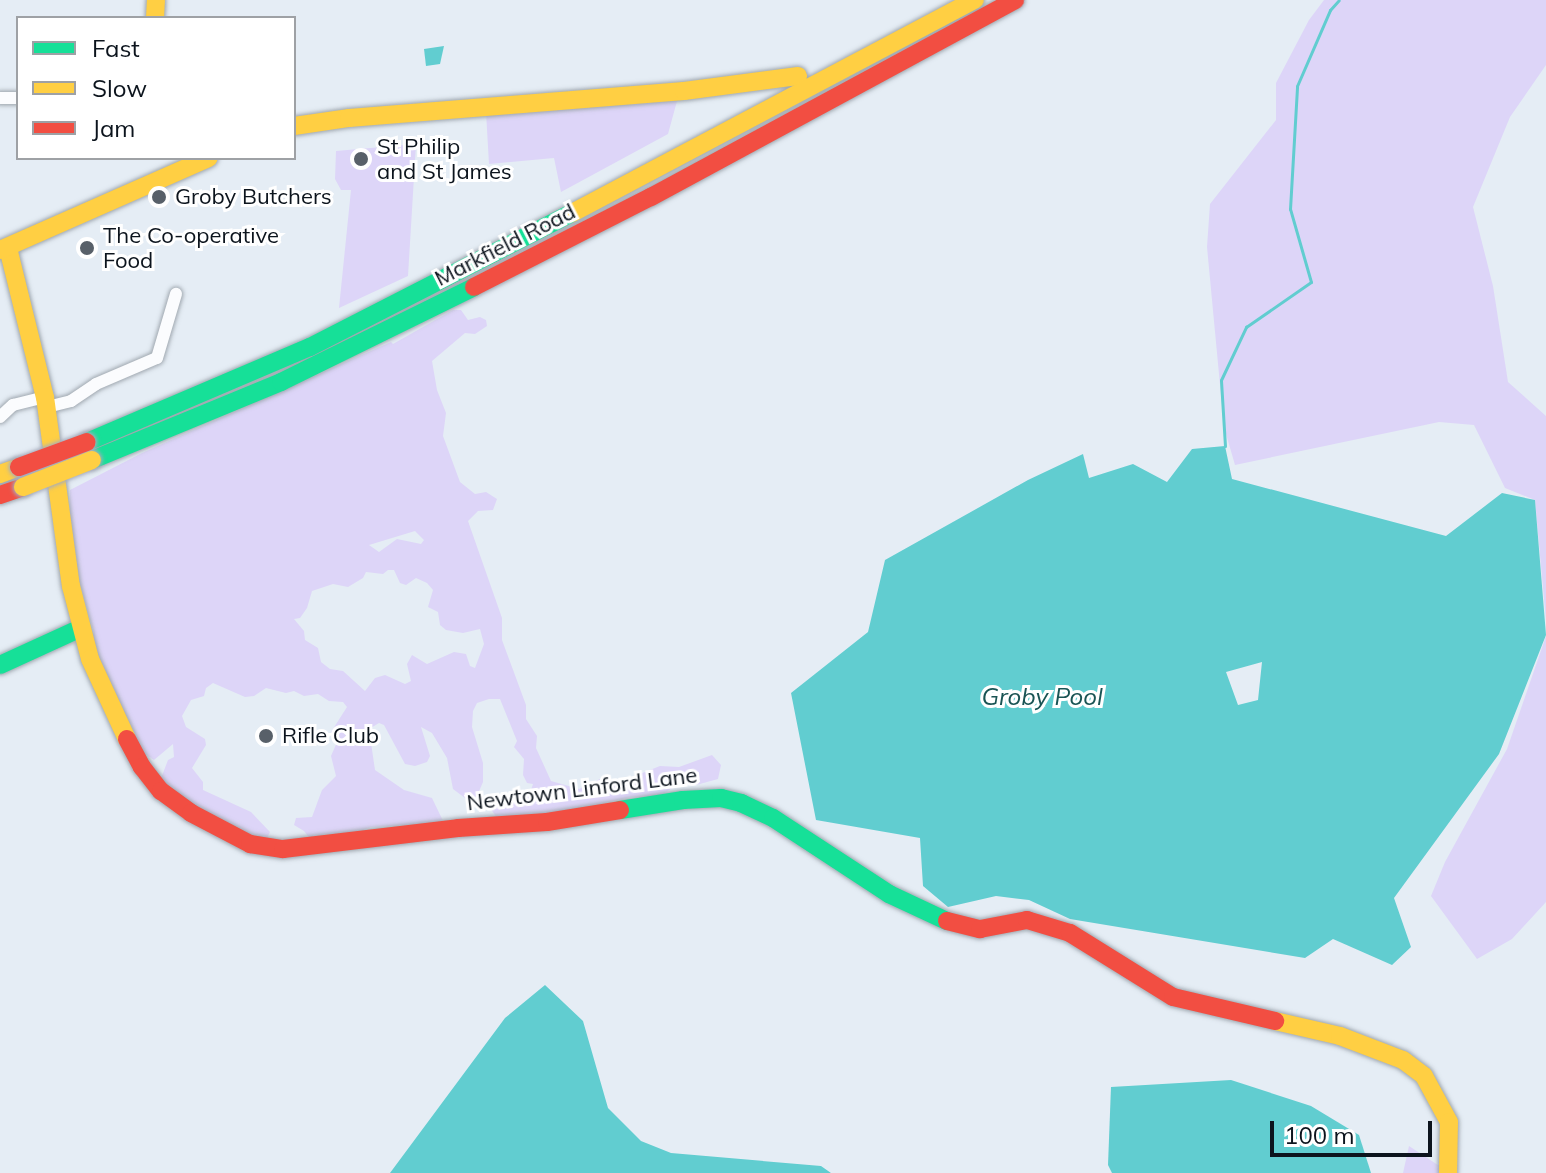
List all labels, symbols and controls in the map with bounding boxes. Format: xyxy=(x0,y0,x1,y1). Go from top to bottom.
legend xyxy=(16,16,296,160)
text: Fast xyxy=(92,33,140,63)
text: Slow xyxy=(92,73,147,103)
text: Jam xyxy=(92,113,135,143)
place label: St Philip and St James xyxy=(377,133,512,184)
marker: St Philip and St James xyxy=(352,150,370,168)
place label: Groby Butchers xyxy=(175,184,332,210)
marker: Groby Butchers xyxy=(150,188,168,206)
street label: Markfield Road xyxy=(430,198,580,292)
place label: The Co-operative Food xyxy=(103,222,279,274)
marker: The Co-operative Food xyxy=(78,239,96,257)
water label: Groby Pool xyxy=(981,683,1103,711)
place label: Rifle Club xyxy=(282,723,379,749)
marker: Rifle Club xyxy=(257,727,275,745)
street label: Newtown Linford Lane xyxy=(465,762,699,816)
scale bar xyxy=(1274,1105,1436,1155)
text: 100 m xyxy=(1284,1120,1355,1150)

